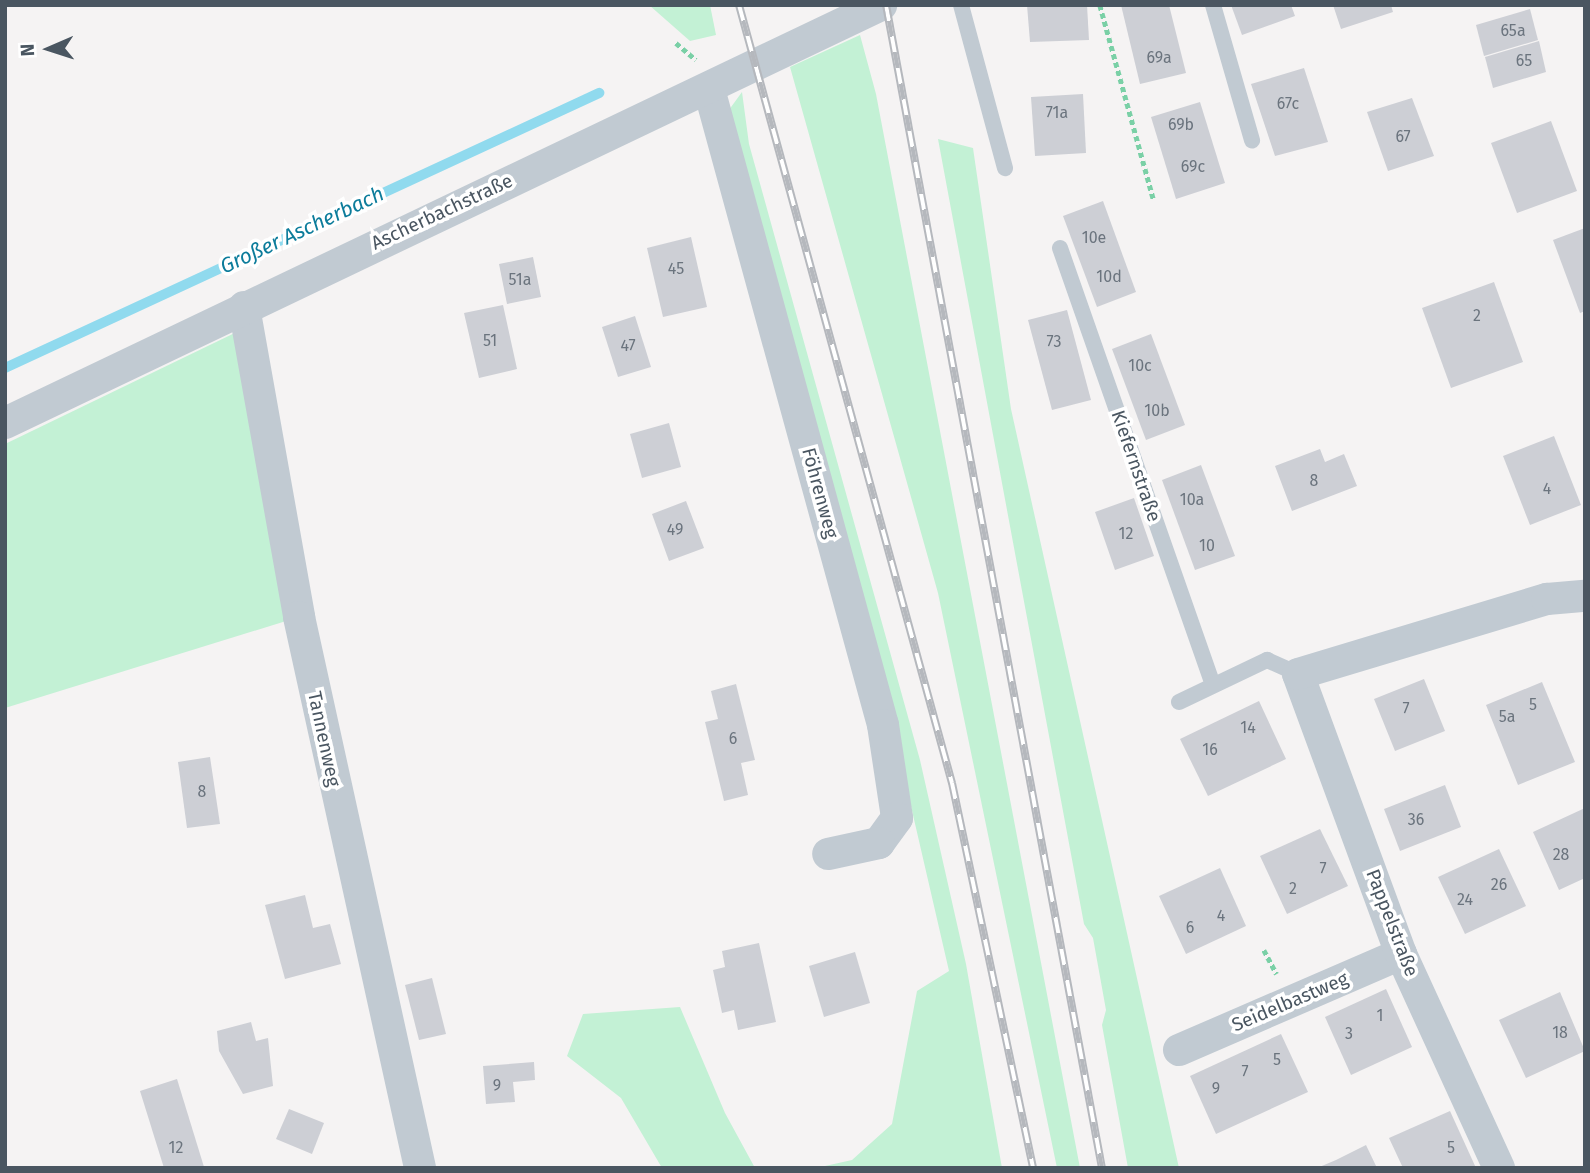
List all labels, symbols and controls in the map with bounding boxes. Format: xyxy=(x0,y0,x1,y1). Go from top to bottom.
north arrow xyxy=(14,14,84,84)
house number: 65a xyxy=(1500,21,1526,41)
text: N xyxy=(16,43,39,57)
house number: 69a xyxy=(1146,48,1172,68)
house number: 65 xyxy=(1516,51,1532,71)
house number: 67c xyxy=(1277,94,1299,114)
house number: 71a xyxy=(1046,103,1068,123)
house number: 69b xyxy=(1168,115,1194,135)
house number: 67 xyxy=(1395,127,1411,147)
house number: 69c xyxy=(1181,157,1205,177)
street label: Ascherbachstraße xyxy=(368,169,516,255)
water label: Großer Ascherbach xyxy=(216,181,388,279)
house number: 10e xyxy=(1082,228,1106,248)
house number: 45 xyxy=(668,259,684,279)
house number: 10d xyxy=(1096,267,1122,287)
house number: 51a xyxy=(509,270,531,290)
house number: 2 xyxy=(1473,306,1481,326)
house number: 51 xyxy=(483,331,497,351)
house number: 73 xyxy=(1047,332,1061,352)
house number: 47 xyxy=(620,336,636,356)
house number: 10c xyxy=(1128,356,1152,376)
house number: 10b xyxy=(1144,401,1170,421)
street label: Kiefernstraße xyxy=(1106,407,1166,525)
street label: Föhrenweg xyxy=(797,445,843,541)
house number: 8 xyxy=(1310,471,1318,491)
house number: 4 xyxy=(1543,479,1551,499)
house number: 10a xyxy=(1180,490,1204,510)
house number: 49 xyxy=(667,520,683,540)
house number: 12 xyxy=(1119,524,1133,544)
house number: 10 xyxy=(1199,536,1215,556)
street label: Tannenweg xyxy=(303,689,345,789)
house number: 5 xyxy=(1529,695,1537,715)
house number: 7 xyxy=(1402,699,1410,719)
house number: 5a xyxy=(1499,707,1515,727)
house number: 14 xyxy=(1240,718,1256,738)
house number: 6 xyxy=(729,729,737,749)
house number: 16 xyxy=(1202,740,1218,760)
house number: 8 xyxy=(198,782,206,802)
house number: 36 xyxy=(1408,810,1424,830)
house number: 28 xyxy=(1553,845,1569,865)
house number: 7 xyxy=(1319,859,1327,879)
street label: Pappelstraße xyxy=(1361,866,1423,980)
house number: 26 xyxy=(1491,875,1507,895)
house number: 2 xyxy=(1289,879,1297,899)
house number: 24 xyxy=(1457,890,1473,910)
house number: 4 xyxy=(1217,906,1225,926)
house number: 6 xyxy=(1186,918,1194,938)
street label: Seidelbastweg xyxy=(1228,967,1352,1037)
house number: 1 xyxy=(1377,1006,1383,1026)
house number: 18 xyxy=(1552,1023,1568,1043)
house number: 3 xyxy=(1345,1024,1353,1044)
house number: 5 xyxy=(1273,1050,1281,1070)
house number: 7 xyxy=(1241,1062,1249,1082)
house number: 9 xyxy=(493,1076,501,1096)
house number: 9 xyxy=(1212,1079,1220,1099)
house number: 12 xyxy=(169,1138,183,1158)
house number: 5 xyxy=(1447,1138,1455,1158)

